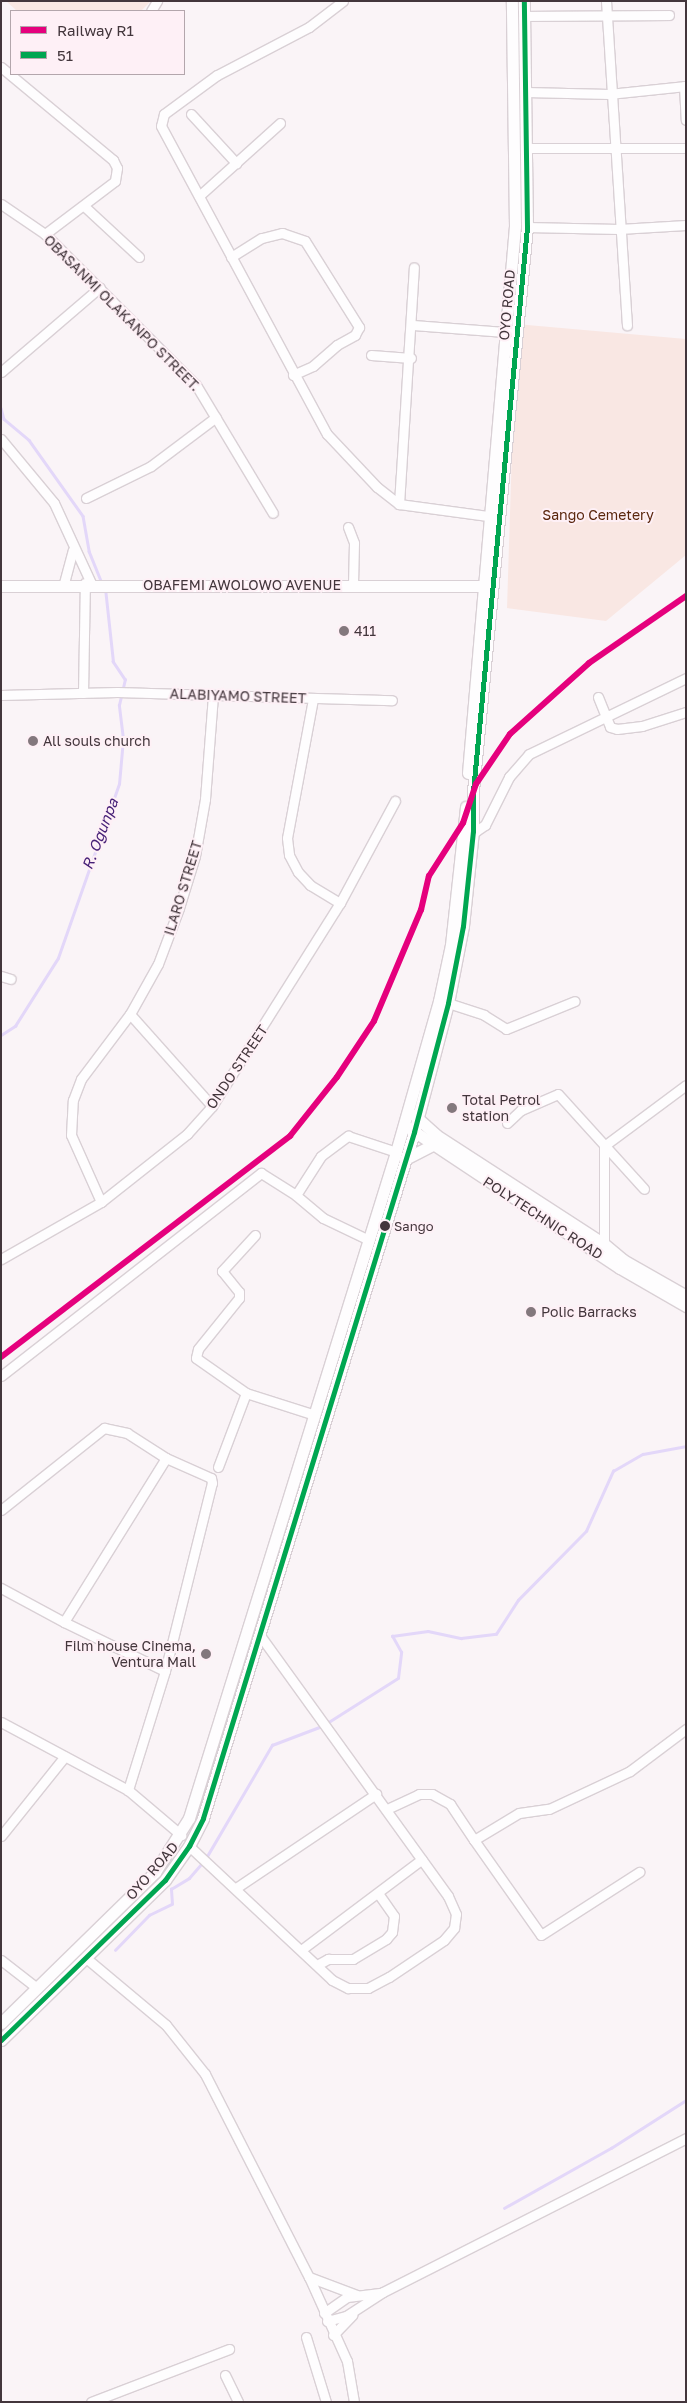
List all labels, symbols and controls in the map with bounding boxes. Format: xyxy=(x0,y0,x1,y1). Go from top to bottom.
legend xyxy=(10,10,185,75)
text: Railway R1 xyxy=(57,21,134,39)
text: 51 xyxy=(57,46,73,64)
street label: OBASANMI OLAKANPO STREET. xyxy=(40,231,204,395)
street label: OYO ROAD xyxy=(496,269,518,341)
park label: Sango Cemetery xyxy=(542,507,654,523)
street label: OBAFEMI AWOLOWO AVENUE xyxy=(143,577,341,593)
place label: 411 xyxy=(354,623,376,639)
marker: 411 xyxy=(338,625,350,637)
street label: ALABIYAMO STREET xyxy=(169,685,307,707)
place label: All souls church xyxy=(43,733,151,749)
marker: All souls church xyxy=(27,735,39,747)
water label: R. Ogunpa xyxy=(78,796,122,872)
street label: ILARO STREET xyxy=(161,838,205,938)
street label: ONDO STREET xyxy=(203,1022,271,1112)
place label: Total Petrol station xyxy=(462,1092,540,1124)
marker: Total Petrol station xyxy=(446,1102,458,1114)
street label: POLYTECHNIC ROAD xyxy=(480,1173,606,1263)
place label: Sango xyxy=(394,1218,433,1234)
marker: Sango xyxy=(380,1221,390,1231)
place label: Polic Barracks xyxy=(541,1304,637,1320)
marker: Polic Barracks xyxy=(525,1306,537,1318)
place label: Film house Cinema, Ventura Mall xyxy=(65,1638,196,1670)
marker: Film house Cinema, Ventura Mall xyxy=(200,1648,212,1660)
street label: OYO ROAD xyxy=(122,1839,182,1903)

